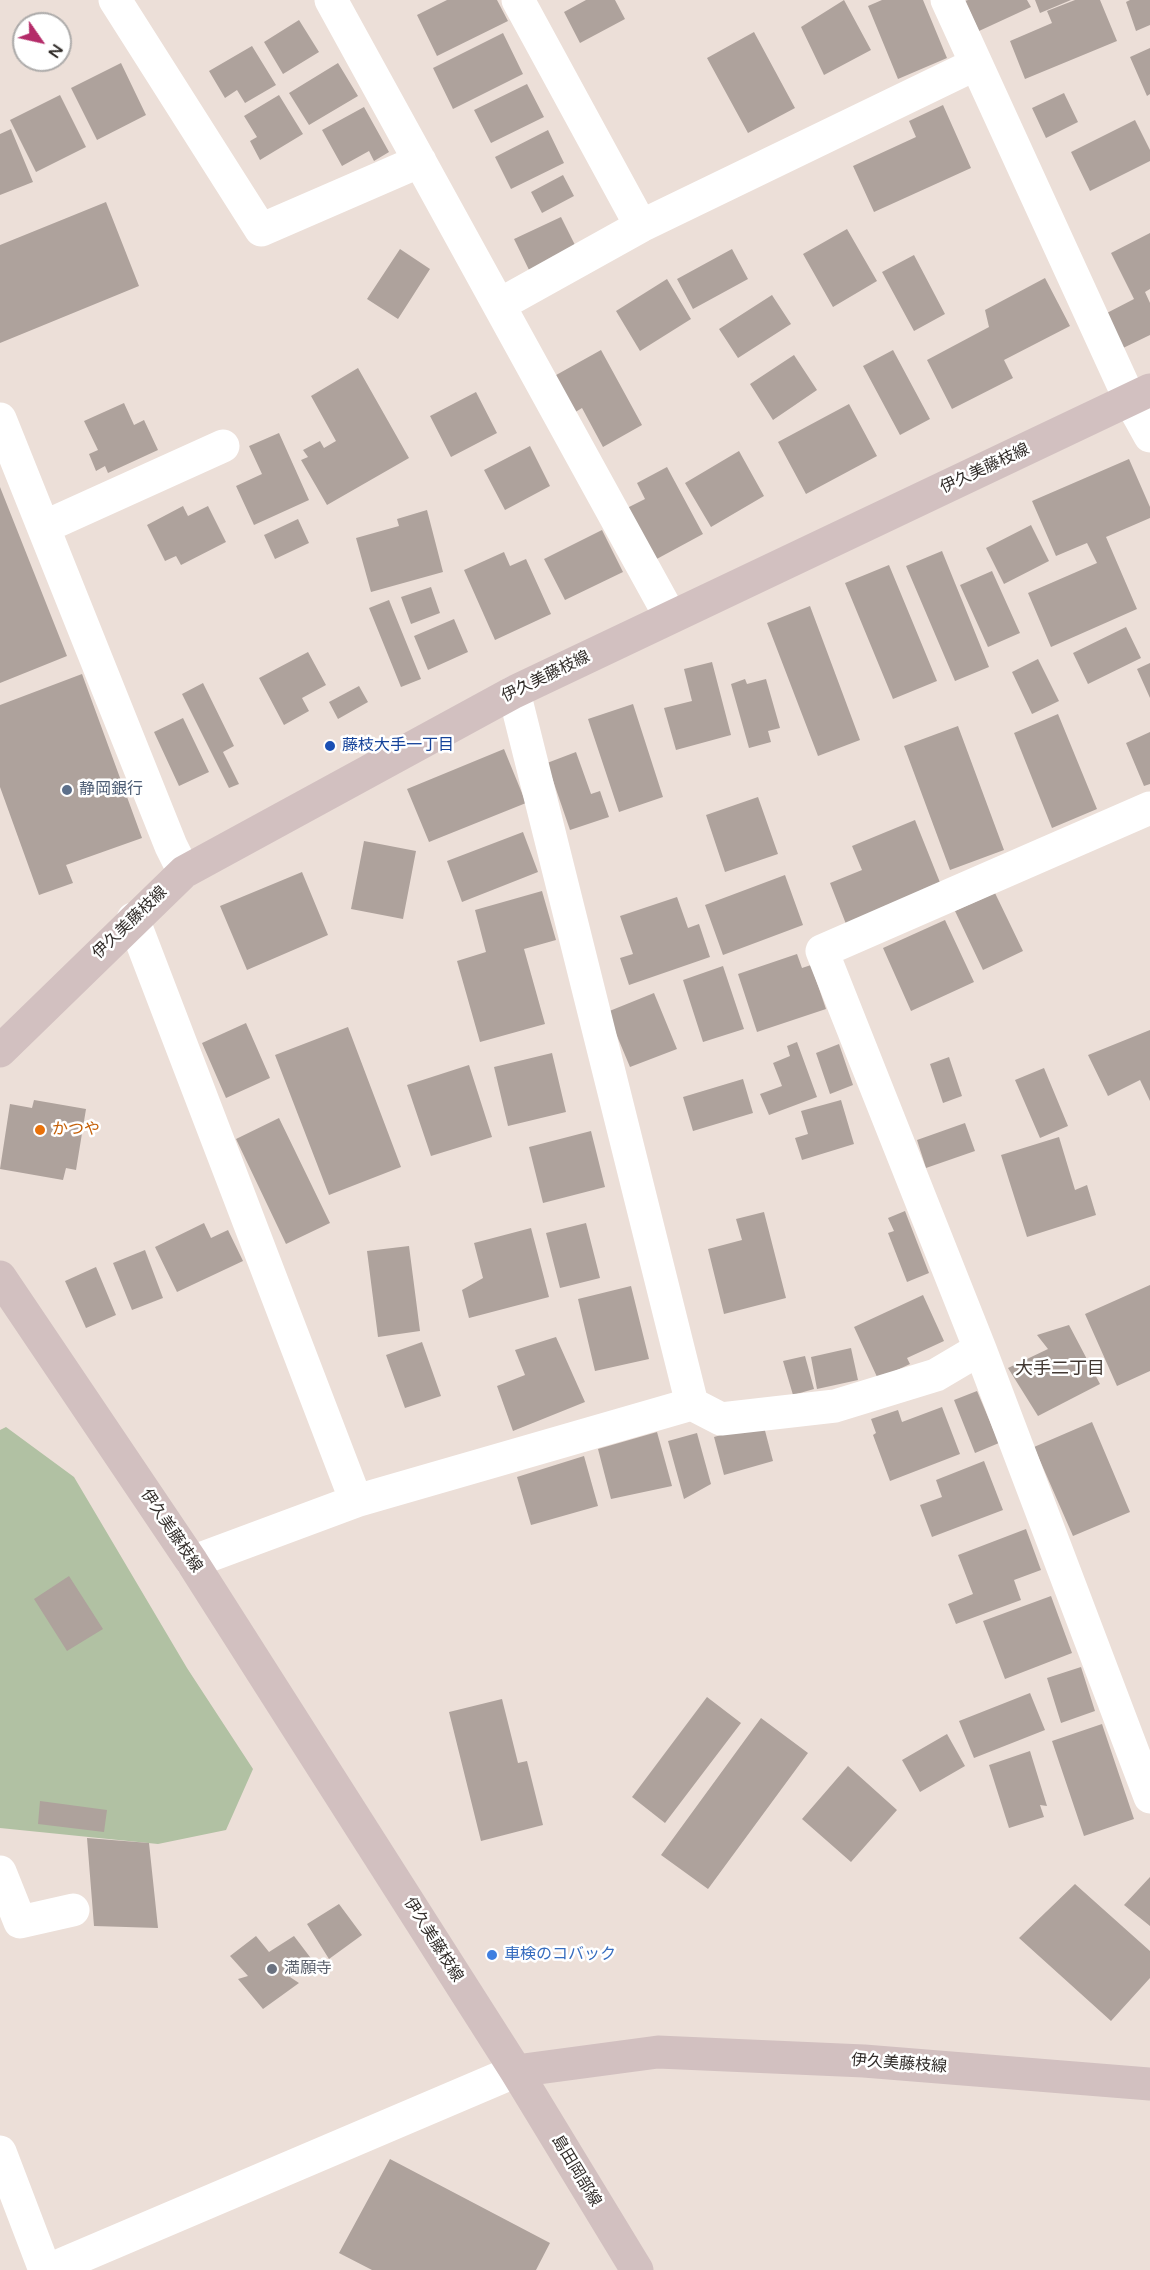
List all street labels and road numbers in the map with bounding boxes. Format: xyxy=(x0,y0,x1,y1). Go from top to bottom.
street label: 伊久美藤枝線 xyxy=(937,440,1033,498)
street label: 伊久美藤枝線 xyxy=(499,647,593,707)
street label: 伊久美藤枝線 xyxy=(89,883,171,963)
street label: 伊久美藤枝線 xyxy=(136,1486,206,1576)
street label: 伊久美藤枝線 xyxy=(399,1894,467,1986)
street label: 伊久美藤枝線 xyxy=(850,2051,948,2077)
street label: 島田岡部線 xyxy=(547,2132,605,2210)

